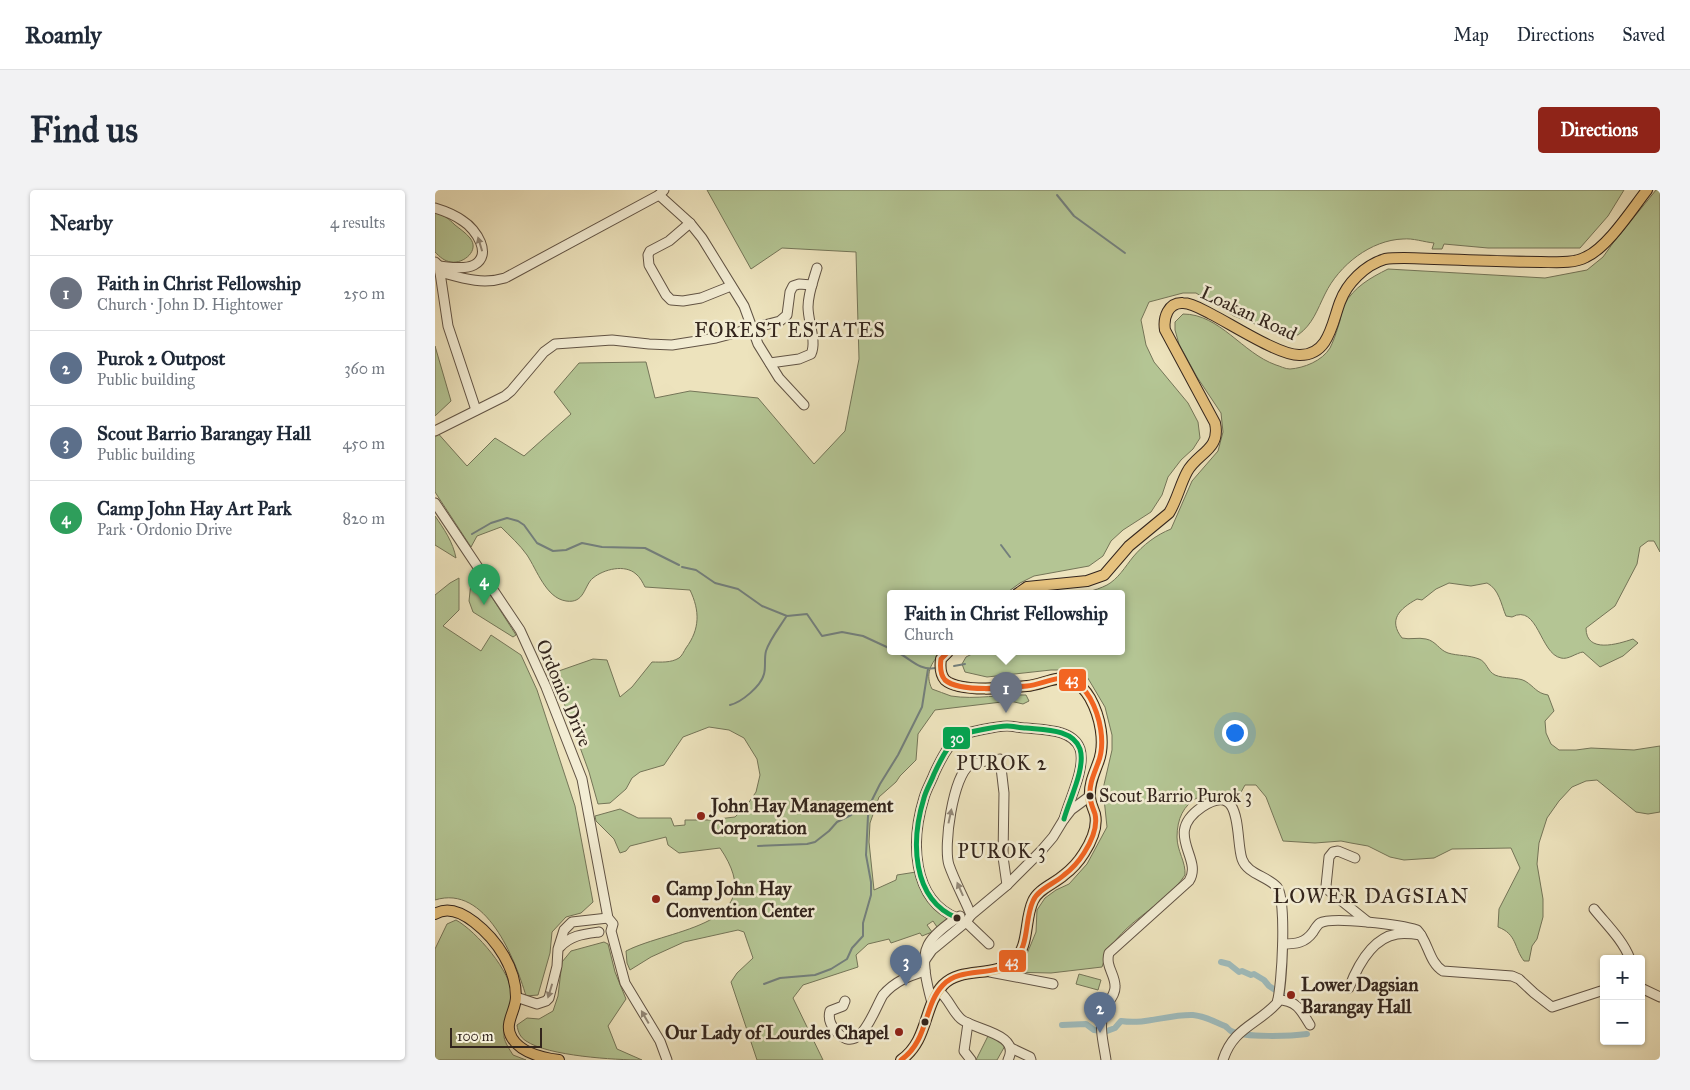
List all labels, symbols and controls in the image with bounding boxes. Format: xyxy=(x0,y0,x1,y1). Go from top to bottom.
text: Roamly xyxy=(25,20,102,50)
text: Map xyxy=(1453,24,1489,46)
text: Directions xyxy=(1517,24,1594,46)
text: Saved xyxy=(1622,24,1665,46)
button: Directions xyxy=(1538,107,1660,153)
text: Find us xyxy=(30,109,138,152)
text: Nearby xyxy=(50,210,113,236)
text: 4 results xyxy=(330,213,385,232)
one-way arrow xyxy=(475,236,483,251)
text: Faith in Christ Fellowship xyxy=(97,272,301,295)
street label: Loakan Road xyxy=(1197,281,1301,345)
text: 1 xyxy=(63,284,69,303)
text: 250 m xyxy=(344,284,385,303)
text: Church · John D. Hightower xyxy=(97,295,283,314)
district label: FOREST ESTATES xyxy=(694,318,886,342)
text: Purok 2 Outpost xyxy=(97,347,225,370)
text: 2 xyxy=(62,359,70,378)
text: 360 m xyxy=(344,359,385,378)
text: Public building xyxy=(97,370,195,389)
text: Scout Barrio Barangay Hall xyxy=(97,422,311,445)
text: 3 xyxy=(63,434,69,453)
text: 450 m xyxy=(342,434,385,453)
text: Public building xyxy=(97,445,195,464)
text: Camp John Hay Art Park xyxy=(97,497,292,520)
text: 4 xyxy=(62,509,70,528)
text: 820 m xyxy=(342,509,385,528)
text: Park · Ordonio Drive xyxy=(97,520,232,539)
pin: 4 xyxy=(468,564,500,605)
popup xyxy=(887,590,1125,655)
text: Faith in Christ Fellowship xyxy=(904,602,1108,625)
text: Church xyxy=(904,625,954,644)
street label: Ordonio Drive xyxy=(531,636,597,750)
line badge: 43 xyxy=(1058,668,1087,692)
text: 43 xyxy=(1065,671,1079,689)
pin: 1 xyxy=(990,672,1022,713)
your location xyxy=(1222,720,1248,746)
line badge: 30 xyxy=(942,726,971,750)
text: 30 xyxy=(950,730,964,748)
district label: PUROK 2 xyxy=(956,751,1048,775)
place label: Scout Barrio Purok 3 xyxy=(1099,785,1252,807)
marker: Scout Barrio Purok 3 xyxy=(1085,791,1095,801)
place label: John Hay Management Corporation xyxy=(708,794,894,840)
one-way arrow xyxy=(947,807,955,823)
marker: John Hay Management Corporation xyxy=(695,810,707,822)
district label: PUROK 3 xyxy=(957,839,1047,863)
place label: Camp John Hay Convention Center xyxy=(666,877,815,922)
one-way arrow xyxy=(956,882,964,896)
district label: LOWER DAGSIAN xyxy=(1273,883,1469,909)
marker: Camp John Hay Convention Center xyxy=(650,893,662,905)
unlabelled marker xyxy=(952,913,962,923)
pin: 3 xyxy=(890,945,922,986)
line badge: 43 xyxy=(998,949,1027,973)
text: 43 xyxy=(1005,953,1019,971)
map controls xyxy=(1600,955,1645,1045)
button: + xyxy=(1600,955,1645,1000)
place label: Lower Dagsian Barangay Hall xyxy=(1301,973,1419,1019)
one-way arrow xyxy=(546,984,554,999)
marker: Lower Dagsian Barangay Hall xyxy=(1285,989,1297,1001)
pin: 2 xyxy=(1084,992,1116,1033)
button: − xyxy=(1600,1000,1645,1045)
one-way arrow xyxy=(641,1010,650,1023)
unlabelled marker xyxy=(920,1017,930,1027)
place label: Our Lady of Lourdes Chapel xyxy=(665,1021,890,1045)
scale bar xyxy=(450,1025,543,1048)
marker: Our Lady of Lourdes Chapel xyxy=(893,1026,905,1038)
text: 100 m xyxy=(457,1028,494,1045)

